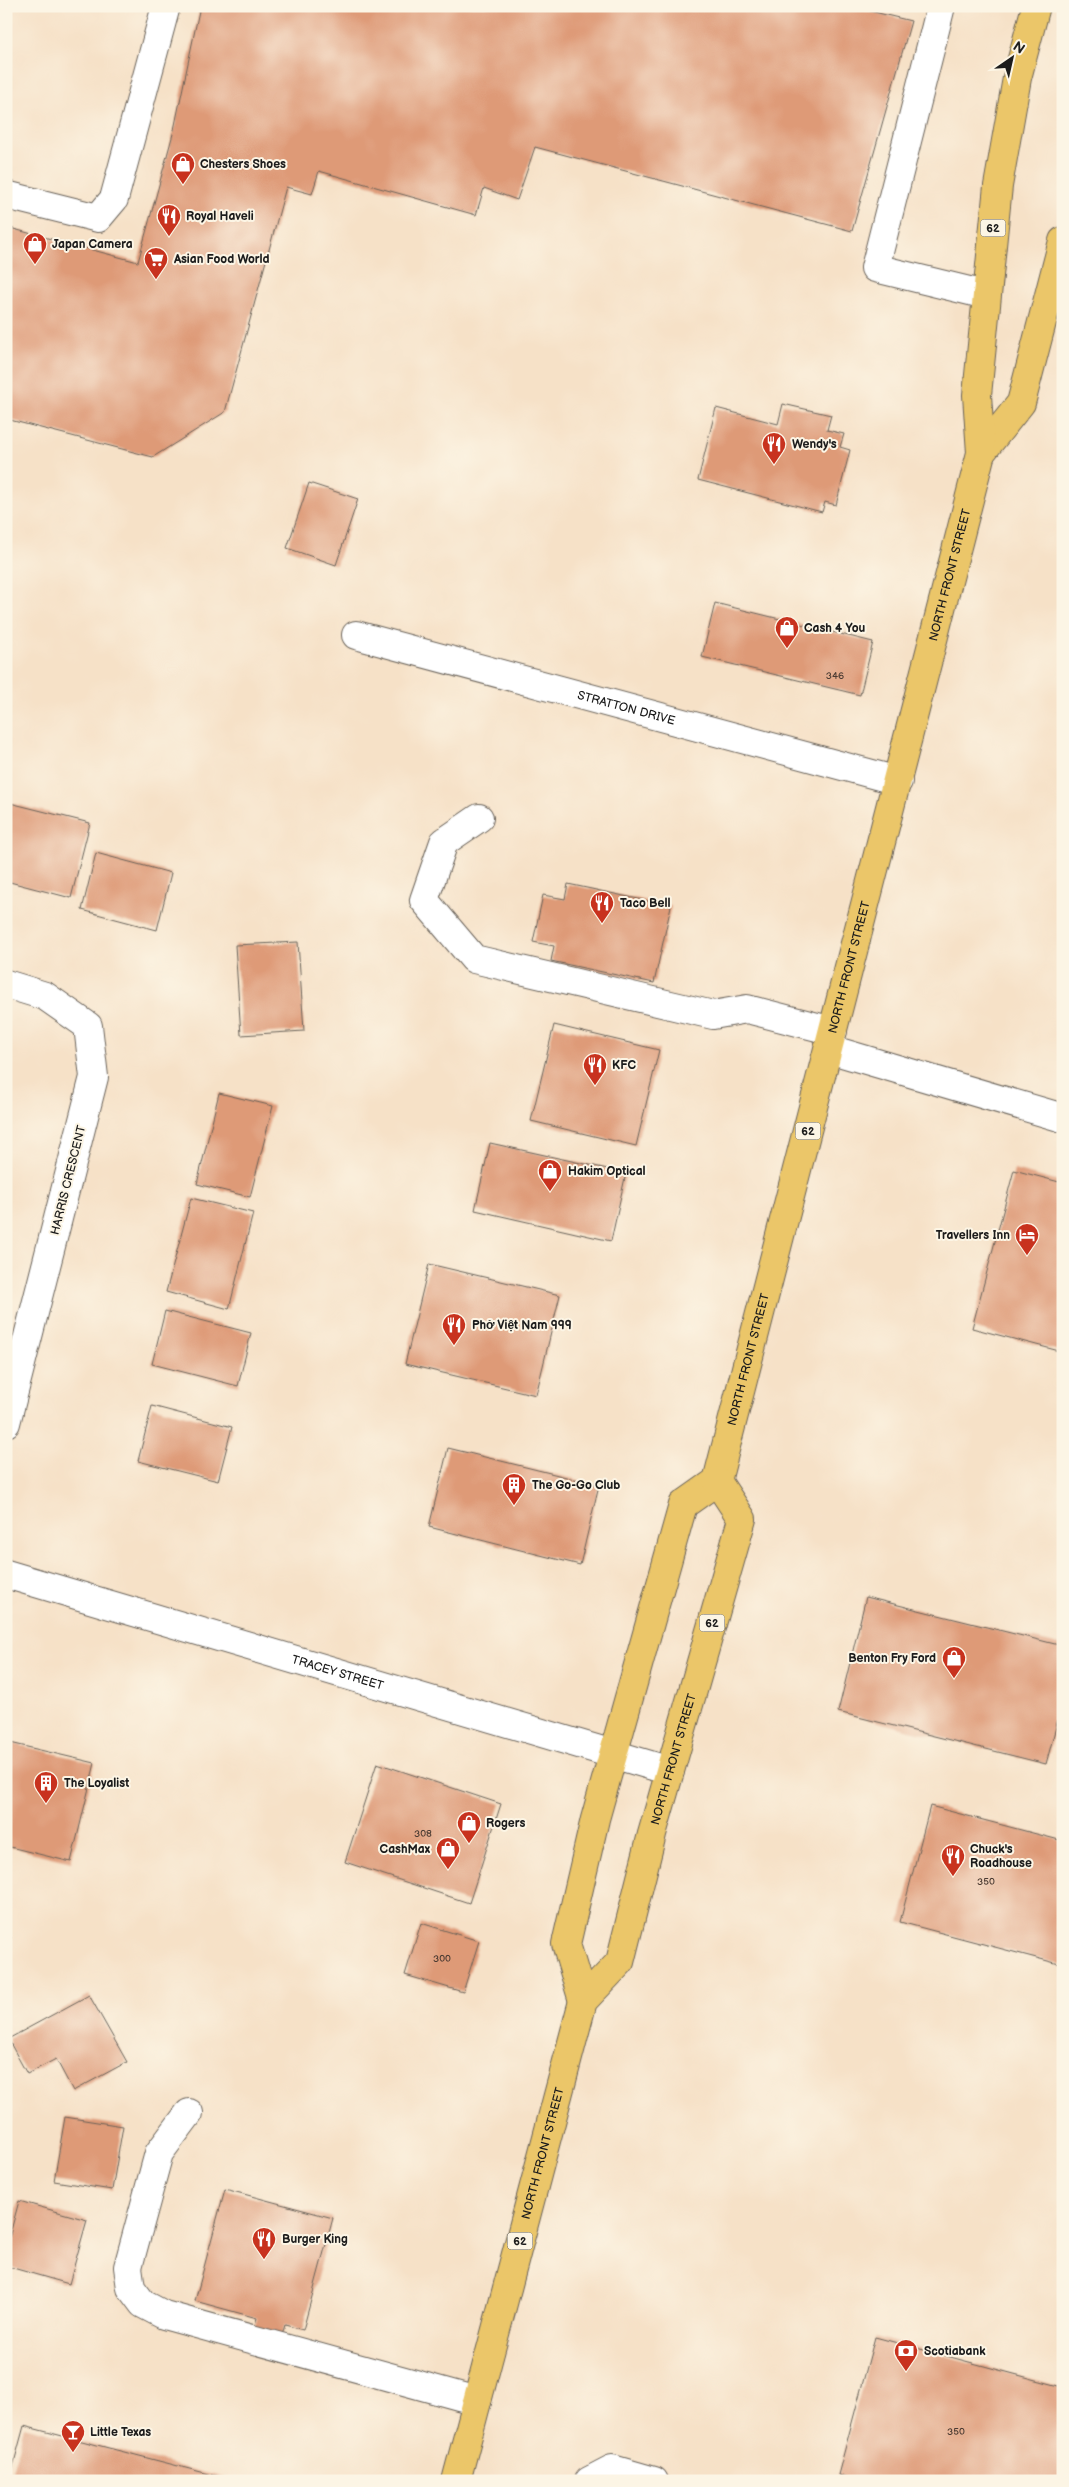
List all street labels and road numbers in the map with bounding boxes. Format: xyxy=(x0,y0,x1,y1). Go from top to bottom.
road number: 62 xyxy=(980,220,1006,237)
street label: NORTH FRONT STREET xyxy=(926,507,975,643)
street label: STRATTON DRIVE xyxy=(576,688,677,729)
street label: NORTH FRONT STREET xyxy=(825,899,874,1035)
road number: 62 xyxy=(796,1122,820,1140)
street label: HARRIS CRESCENT xyxy=(48,1123,90,1236)
street label: NORTH FRONT STREET xyxy=(725,1291,773,1427)
road number: 62 xyxy=(700,1615,724,1632)
street label: TRACEY STREET xyxy=(290,1652,386,1694)
street label: NORTH FRONT STREET xyxy=(648,1691,700,1827)
street label: NORTH FRONT STREET xyxy=(519,2085,568,2221)
road number: 62 xyxy=(508,2232,532,2250)

